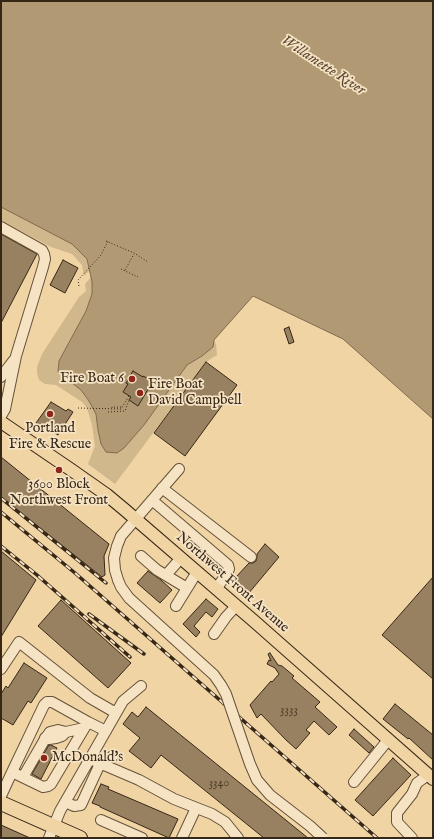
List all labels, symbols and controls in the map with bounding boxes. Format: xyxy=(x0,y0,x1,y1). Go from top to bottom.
water label: Willamette River xyxy=(278,32,368,100)
place label: Fire Boat 6 xyxy=(60,371,124,387)
marker: Fire Boat 6 xyxy=(127,374,137,384)
place label: Fire Boat David Campbell xyxy=(148,377,242,410)
marker: Fire Boat David Campbell xyxy=(135,388,145,398)
marker: Portland Fire & Rescue xyxy=(45,409,55,419)
place label: Portland Fire & Rescue xyxy=(9,421,91,454)
marker: 3600 Block Northwest Front xyxy=(54,465,64,475)
place label: 3600 Block Northwest Front xyxy=(10,477,108,510)
street label: Northwest Front Avenue xyxy=(172,529,292,637)
house number: 3333 xyxy=(280,704,298,718)
place label: McDonald's xyxy=(52,750,123,766)
marker: McDonald's xyxy=(39,753,49,763)
house number: 3340 xyxy=(209,777,229,791)

